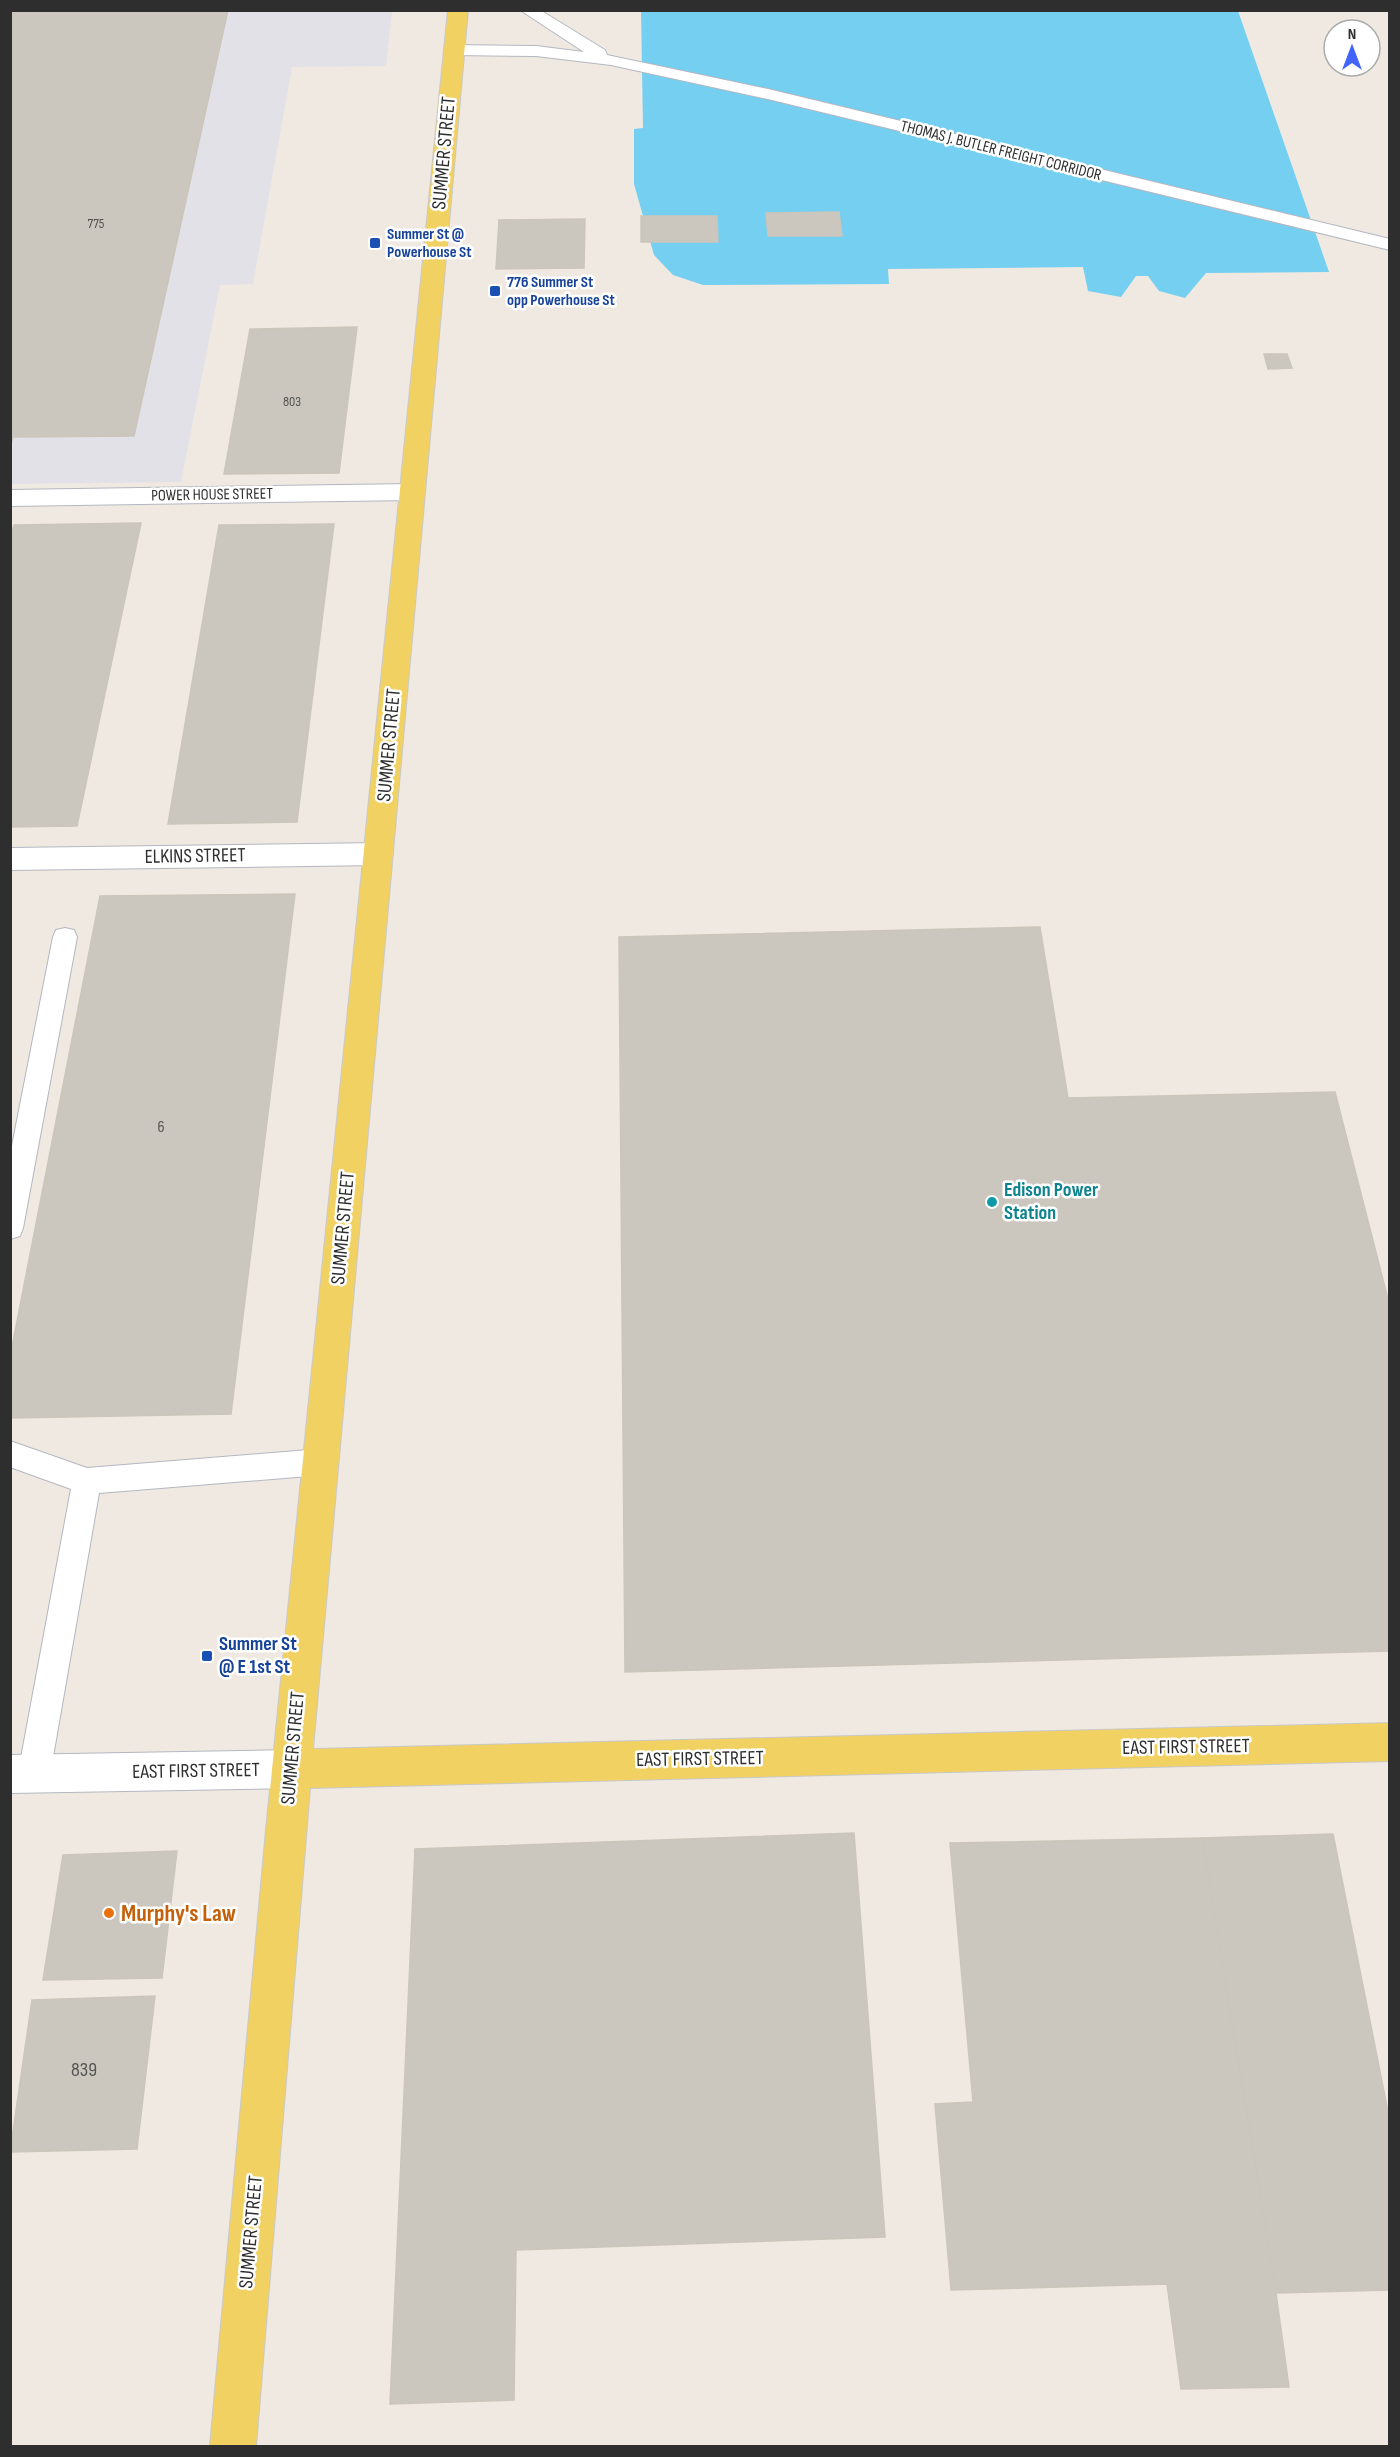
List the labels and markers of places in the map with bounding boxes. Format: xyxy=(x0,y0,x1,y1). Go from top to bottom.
place label: Summer St @ Powerhouse St xyxy=(387,225,472,262)
marker: Summer St @ Powerhouse St xyxy=(368,236,382,250)
place label: 776 Summer St opp Powerhouse St xyxy=(507,273,615,310)
marker: 776 Summer St opp Powerhouse St xyxy=(488,284,502,298)
place label: Edison Power Station xyxy=(1004,1178,1098,1225)
marker: Edison Power Station xyxy=(985,1195,999,1209)
place label: Summer St @ E 1st St xyxy=(219,1632,297,1679)
marker: Summer St @ E 1st St xyxy=(200,1649,214,1663)
place label: Murphy's Law xyxy=(121,1899,237,1928)
marker: Murphy's Law xyxy=(102,1906,116,1920)

